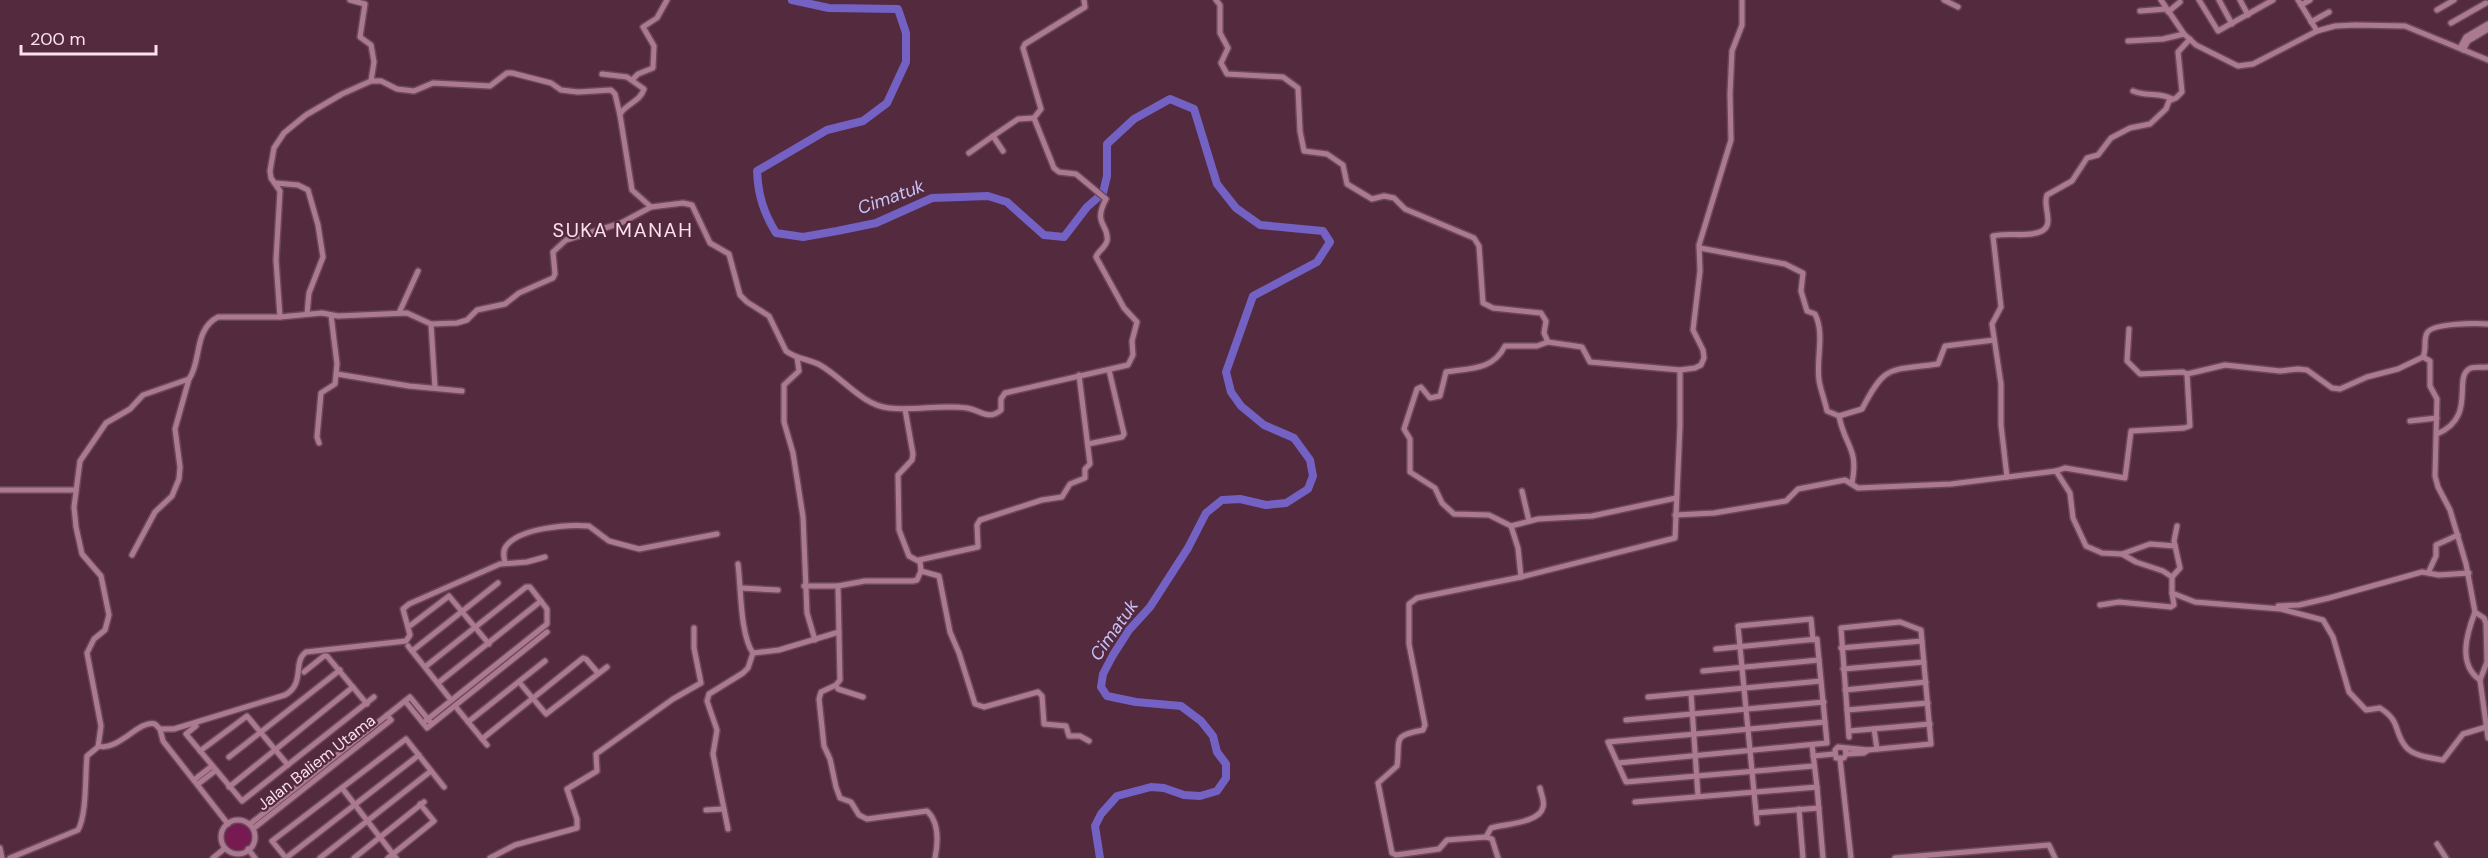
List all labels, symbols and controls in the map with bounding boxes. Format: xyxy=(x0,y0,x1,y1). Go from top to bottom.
scale bar xyxy=(21,18,156,56)
text: 200 m xyxy=(30,27,86,51)
water label: Cimatuk xyxy=(854,174,929,220)
district label: SUKA MANAH xyxy=(553,217,693,243)
water label: Cimatuk xyxy=(1084,594,1144,665)
street label: Jalan Baliem Utama xyxy=(253,710,380,815)

